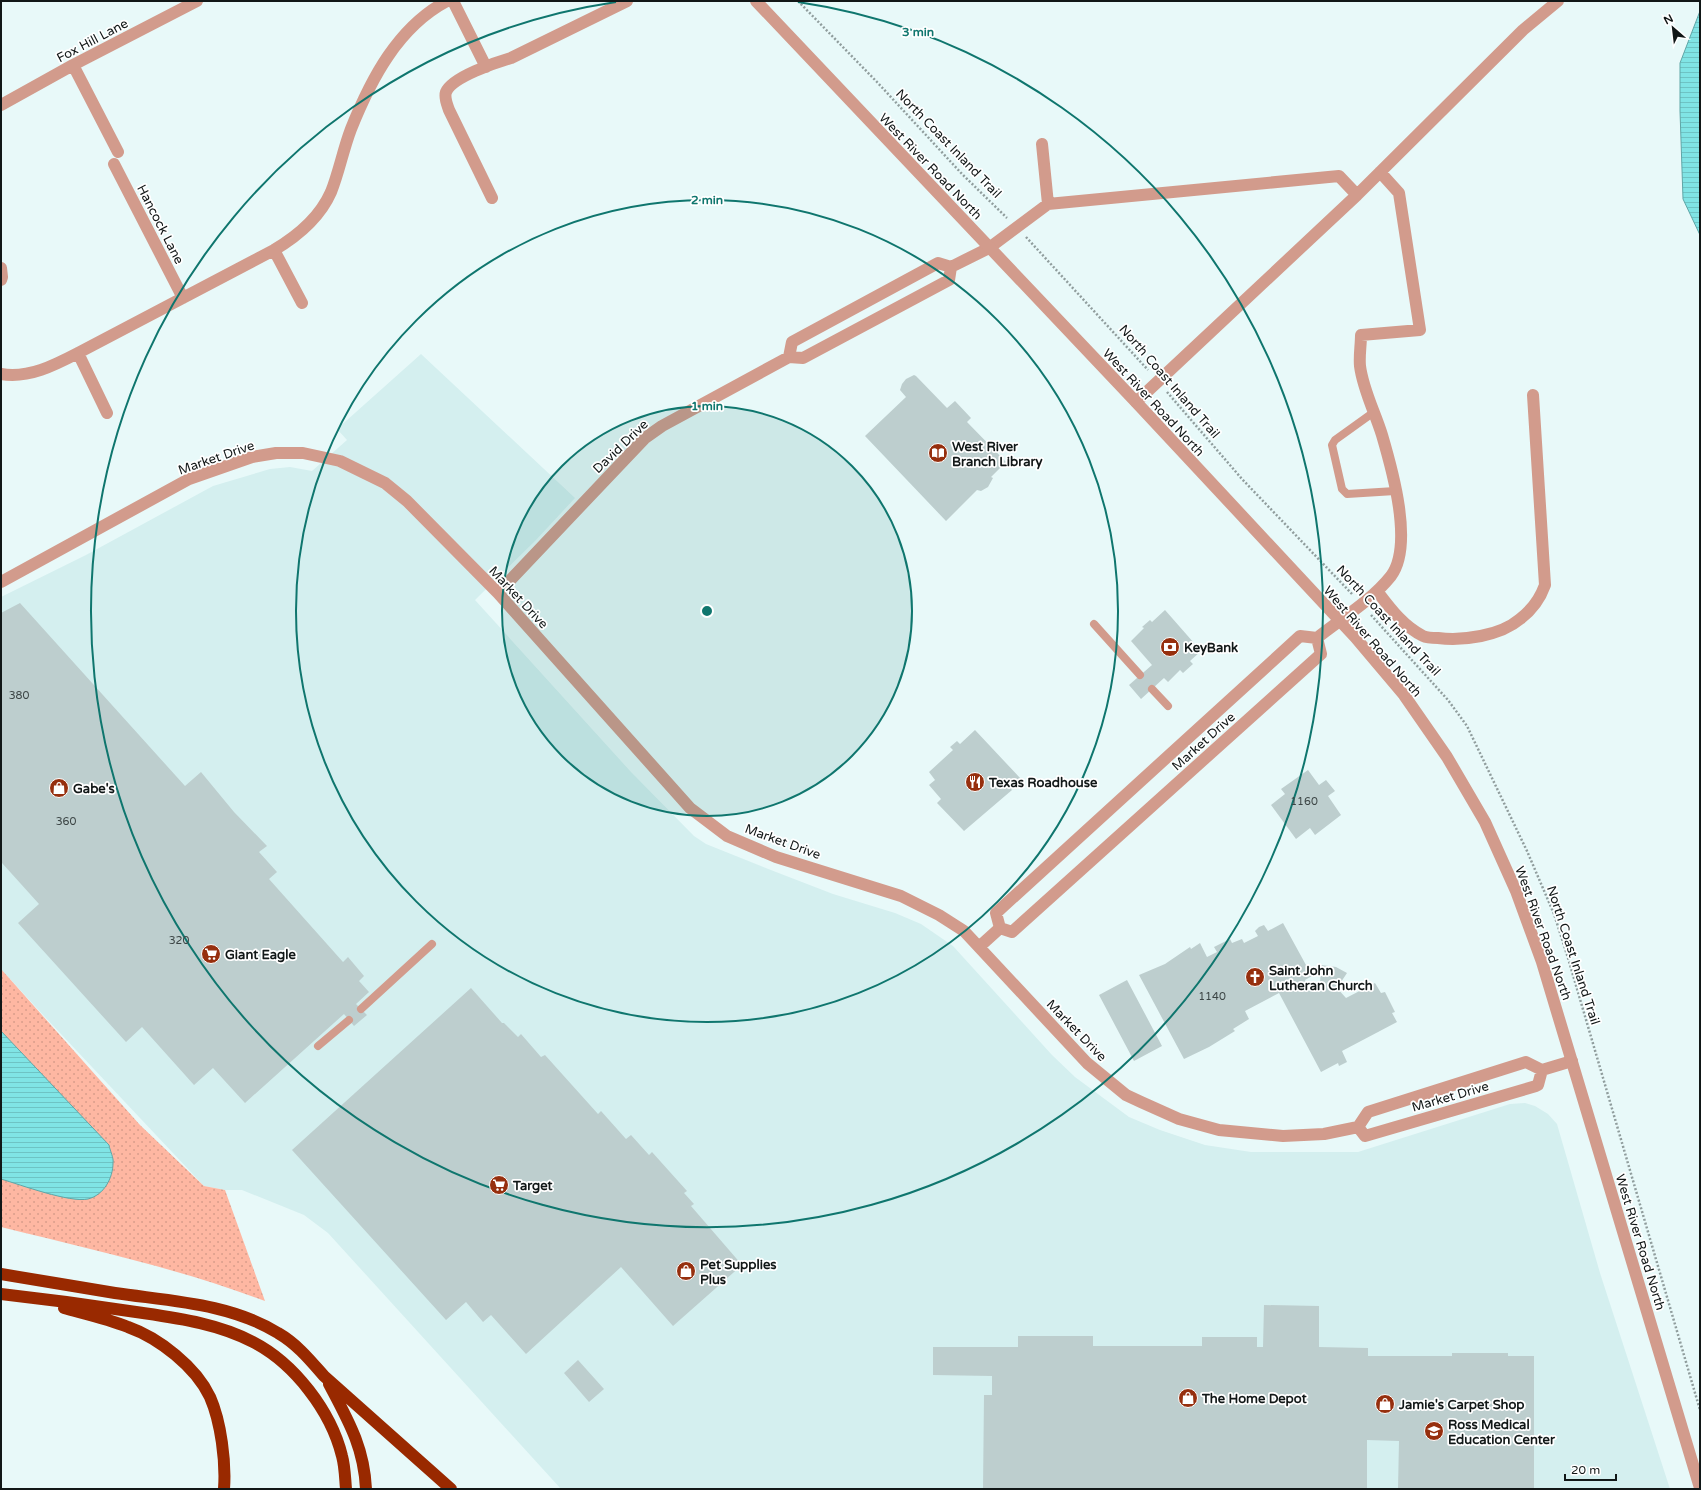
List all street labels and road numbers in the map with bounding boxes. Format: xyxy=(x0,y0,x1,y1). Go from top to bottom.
street label: Fox Hill Lane xyxy=(54,15,131,66)
street label: North Coast Inland Trail xyxy=(892,86,1005,202)
street label: West River Road North xyxy=(875,110,985,223)
street label: Hancock Lane xyxy=(133,182,187,267)
street label: North Coast Inland Trail xyxy=(1116,322,1223,442)
street label: West River Road North xyxy=(1099,345,1207,460)
street label: David Drive xyxy=(590,416,652,477)
street label: Market Drive xyxy=(176,437,257,478)
street label: North Coast Inland Trail xyxy=(1333,562,1444,679)
street label: Market Drive xyxy=(485,563,551,632)
street label: West River Road North xyxy=(1320,583,1425,700)
street label: Market Drive xyxy=(1169,709,1239,774)
street label: Market Drive xyxy=(743,821,823,863)
street label: West River Road North xyxy=(1511,864,1575,1003)
street label: North Coast Inland Trail xyxy=(1543,884,1603,1027)
street label: Market Drive xyxy=(1043,997,1110,1065)
street label: Market Drive xyxy=(1410,1078,1491,1116)
street label: West River Road North xyxy=(1612,1172,1668,1312)

